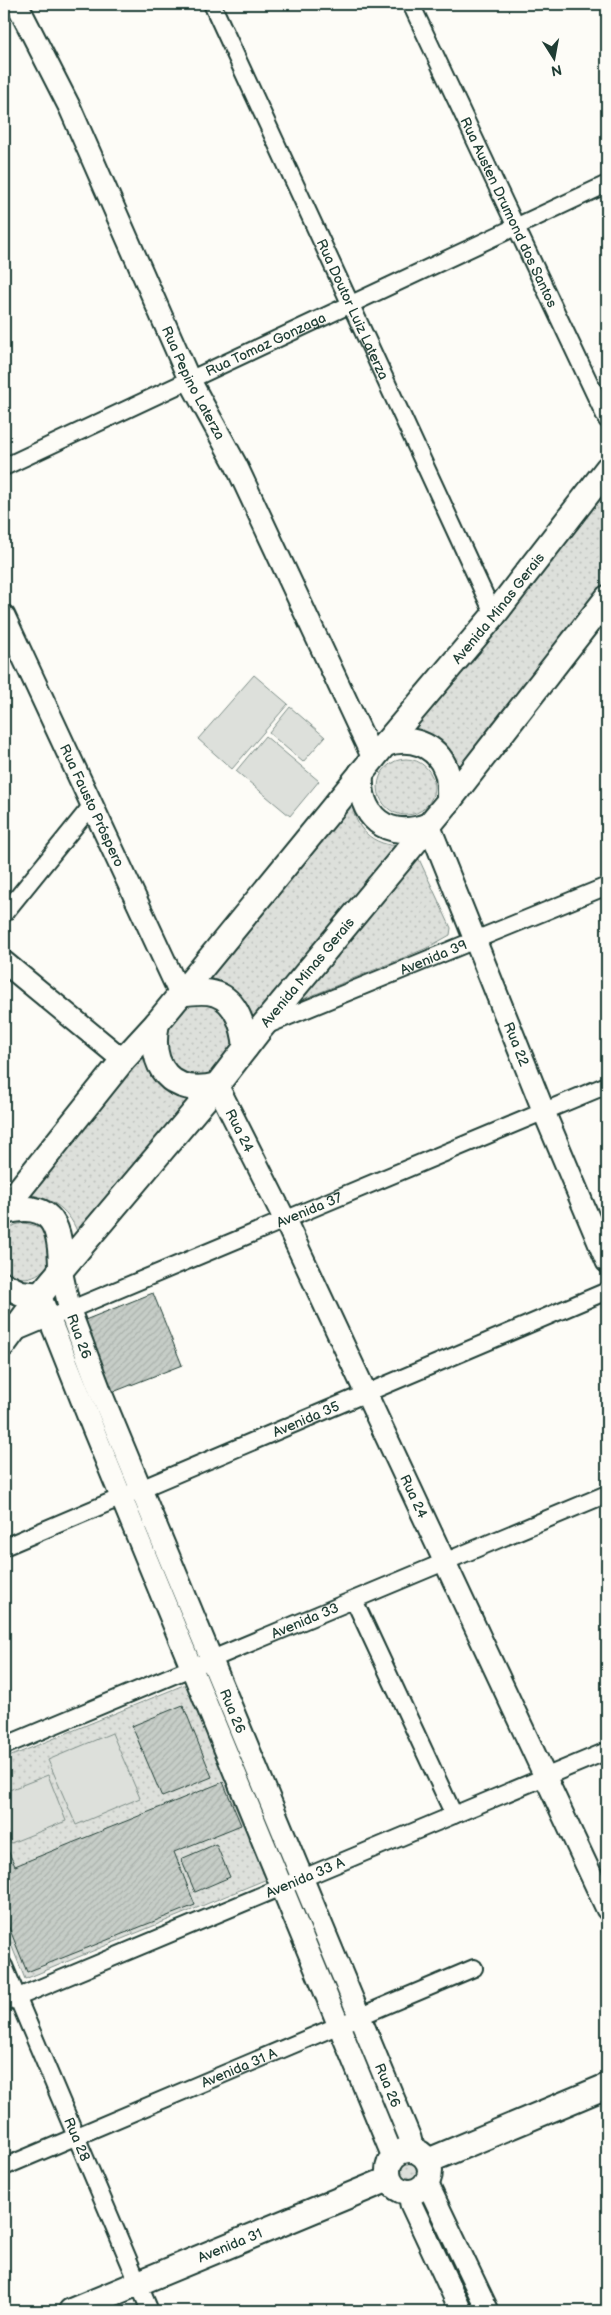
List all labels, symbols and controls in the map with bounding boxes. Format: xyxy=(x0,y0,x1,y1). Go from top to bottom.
north arrow xyxy=(528,32,578,82)
text: N xyxy=(550,61,563,80)
street label: Rua Austen Drumond dos Santos xyxy=(457,114,561,310)
street label: Rua Doutor Luiz Laterza xyxy=(313,236,393,382)
street label: Rua Tomaz Gonzaga xyxy=(203,309,329,380)
street label: Rua Pepino Laterza xyxy=(158,323,229,442)
street label: Avenida Minas Gerais xyxy=(448,549,548,667)
street label: Rua Fausto Próspero xyxy=(56,741,128,870)
street label: Avenida Minas Gerais xyxy=(257,914,358,1031)
street label: Avenida 39 xyxy=(397,936,469,978)
street label: Rua 22 xyxy=(500,1020,534,1069)
street label: Rua 24 xyxy=(222,1106,258,1155)
street label: Avenida 37 xyxy=(274,1188,345,1231)
street label: Rua 26 xyxy=(63,1312,96,1361)
street label: Avenida 35 xyxy=(270,1397,342,1440)
street label: Rua 24 xyxy=(397,1472,432,1521)
street label: Avenida 33 xyxy=(269,1599,341,1642)
street label: Rua 26 xyxy=(216,1686,250,1736)
street label: Avenida 33 A xyxy=(263,1853,347,1901)
street label: Avenida 31 A xyxy=(198,2044,280,2091)
street label: Rua 26 xyxy=(371,2061,405,2110)
street label: Rua 28 xyxy=(60,2115,94,2164)
street label: Avenida 31 xyxy=(195,2224,265,2266)

